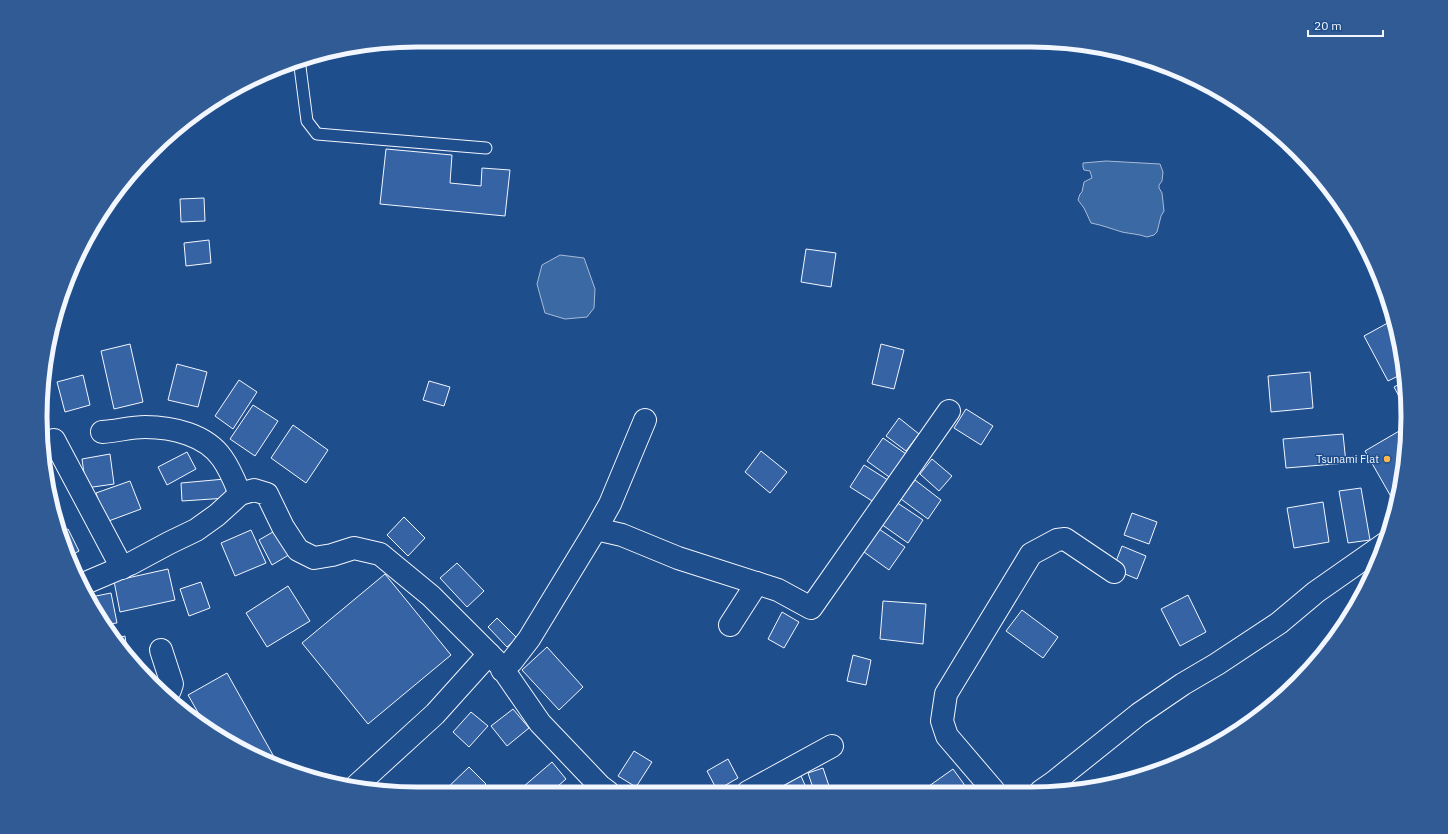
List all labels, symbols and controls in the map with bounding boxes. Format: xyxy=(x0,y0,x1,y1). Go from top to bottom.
scale bar xyxy=(1308,12,1383,38)
text: 20 m xyxy=(1314,18,1342,33)
place label: Tsunami Flat xyxy=(1316,452,1379,466)
marker: Tsunami Flat xyxy=(1382,454,1392,464)

